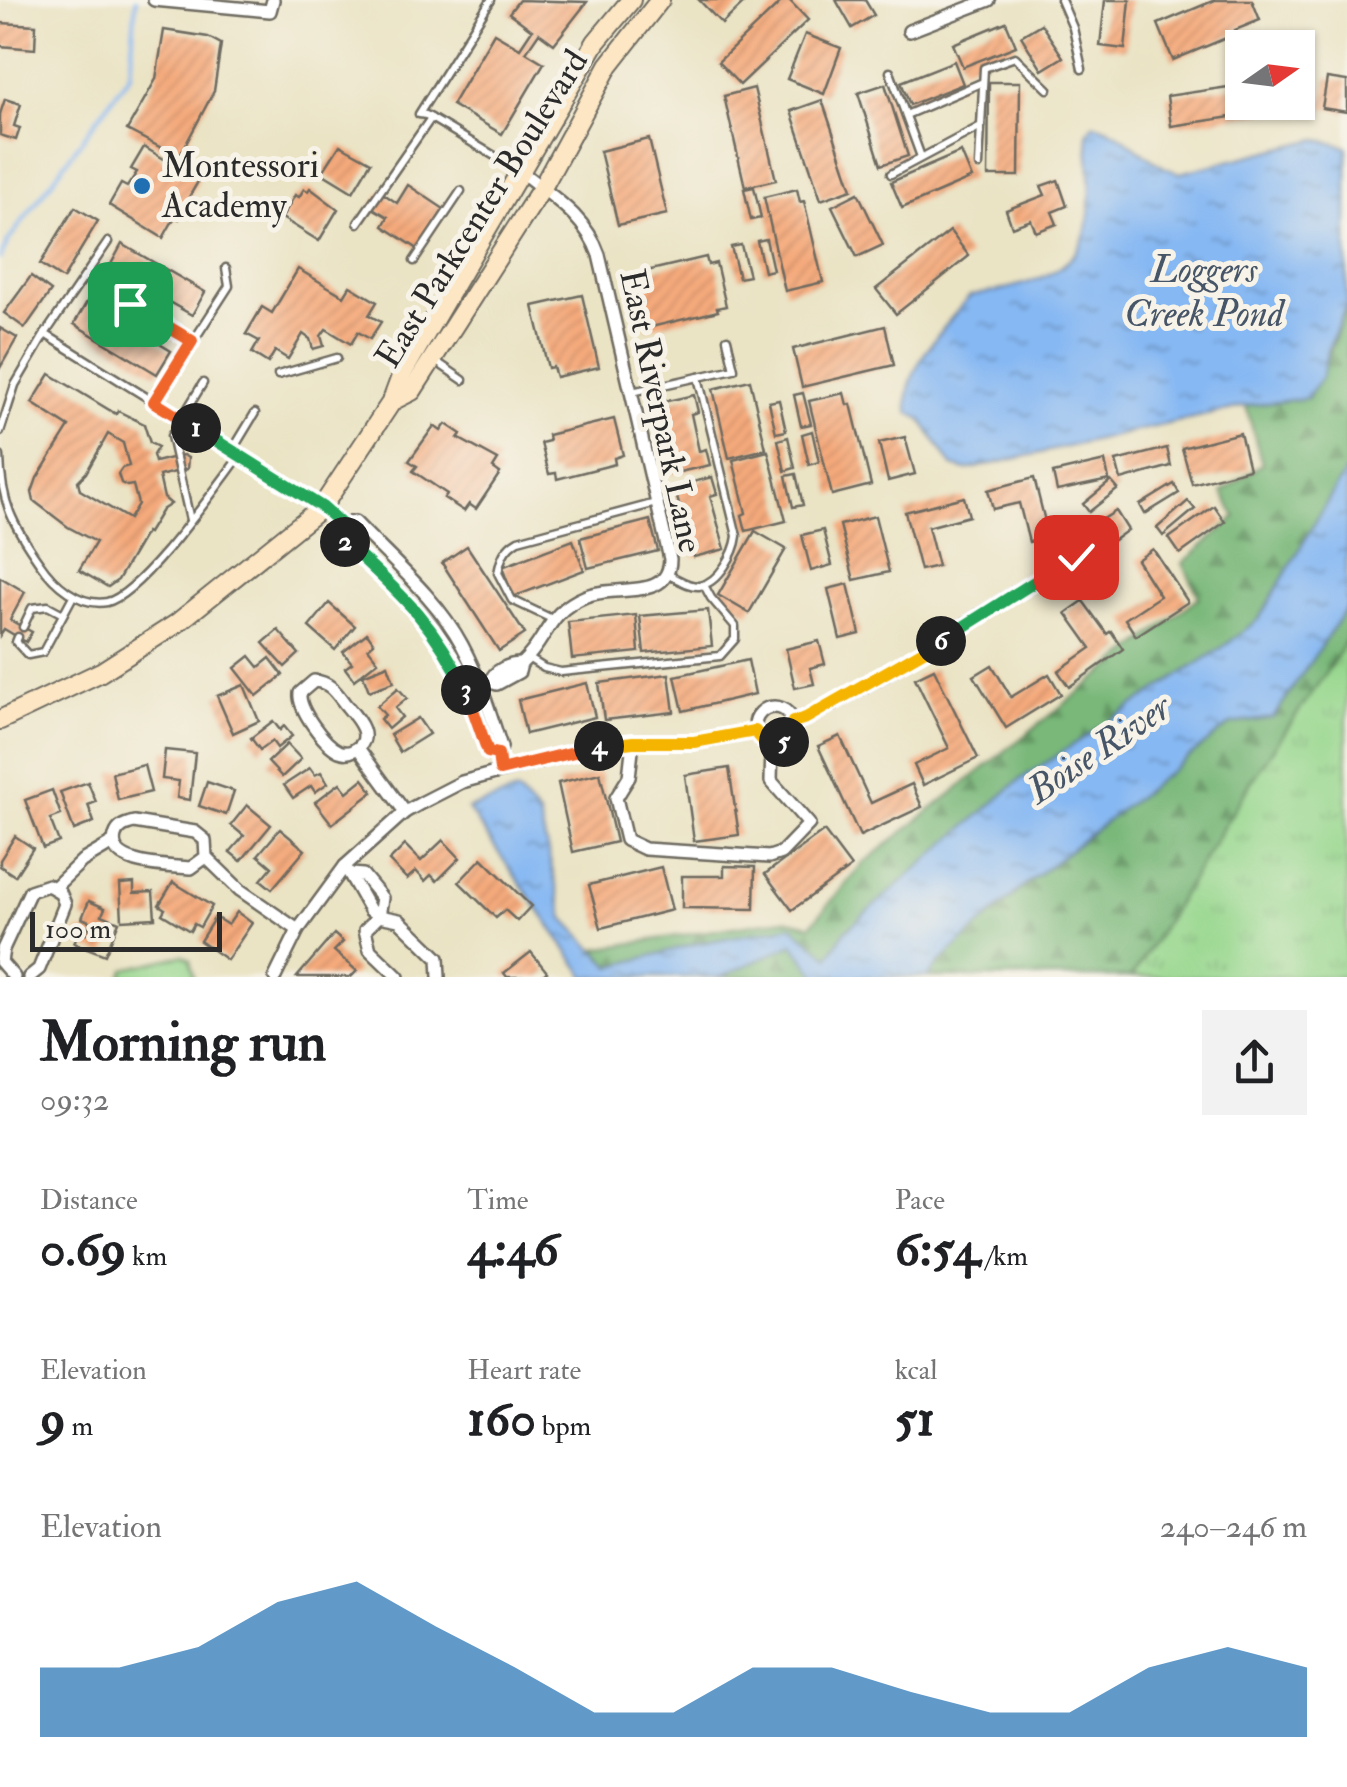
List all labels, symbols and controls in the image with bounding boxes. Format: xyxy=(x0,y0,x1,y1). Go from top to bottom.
north arrow xyxy=(1225,30,1315,120)
map controls xyxy=(1225,30,1315,120)
street label: East Parkcenter Boulevard xyxy=(366,42,598,376)
place label: Montessori Academy xyxy=(161,144,319,228)
marker: Montessori Academy xyxy=(131,175,153,197)
water label: Loggers Creek Pond xyxy=(1124,246,1286,338)
pin xyxy=(88,262,173,347)
street label: East Riverpark Lane xyxy=(609,265,713,557)
icon: arrive xyxy=(103,277,158,332)
pin: 1 xyxy=(171,403,221,453)
text: 1 xyxy=(191,410,201,445)
pin xyxy=(1034,515,1119,600)
pin: 2 xyxy=(320,517,370,567)
text: 2 xyxy=(338,524,352,559)
icon: check xyxy=(1049,530,1104,585)
pin: 6 xyxy=(916,616,966,666)
text: 6 xyxy=(934,623,948,658)
pin: 3 xyxy=(441,665,491,715)
text: 3 xyxy=(461,672,471,707)
water label: Boise River xyxy=(1016,683,1181,816)
pin: 5 xyxy=(759,717,809,767)
pin: 4 xyxy=(574,721,624,771)
text: 5 xyxy=(778,724,790,759)
text: 4 xyxy=(591,728,607,763)
scale bar xyxy=(30,907,222,951)
text: 100 m xyxy=(45,912,111,947)
text: Morning run xyxy=(40,1008,326,1077)
button: share xyxy=(1202,1010,1307,1115)
text: 09:32 xyxy=(40,1080,109,1120)
text: Distance xyxy=(40,1183,138,1218)
text: Time xyxy=(467,1183,529,1218)
text: Pace xyxy=(895,1183,945,1218)
text: 0.69 xyxy=(40,1218,126,1281)
text: 4:46 xyxy=(467,1218,559,1281)
text: 6:54 xyxy=(895,1218,980,1281)
text: km xyxy=(126,1239,167,1274)
text: /km xyxy=(980,1239,1028,1274)
text: Elevation xyxy=(40,1353,147,1388)
text: Heart rate xyxy=(467,1353,581,1388)
text: kcal xyxy=(895,1353,938,1388)
text: 9 xyxy=(40,1388,66,1451)
text: 160 xyxy=(467,1388,536,1451)
text: 51 xyxy=(895,1388,934,1451)
text: m xyxy=(66,1409,93,1444)
text: bpm xyxy=(536,1409,591,1444)
text: Elevation xyxy=(40,1507,162,1547)
text: 240–246 m xyxy=(1160,1507,1307,1547)

